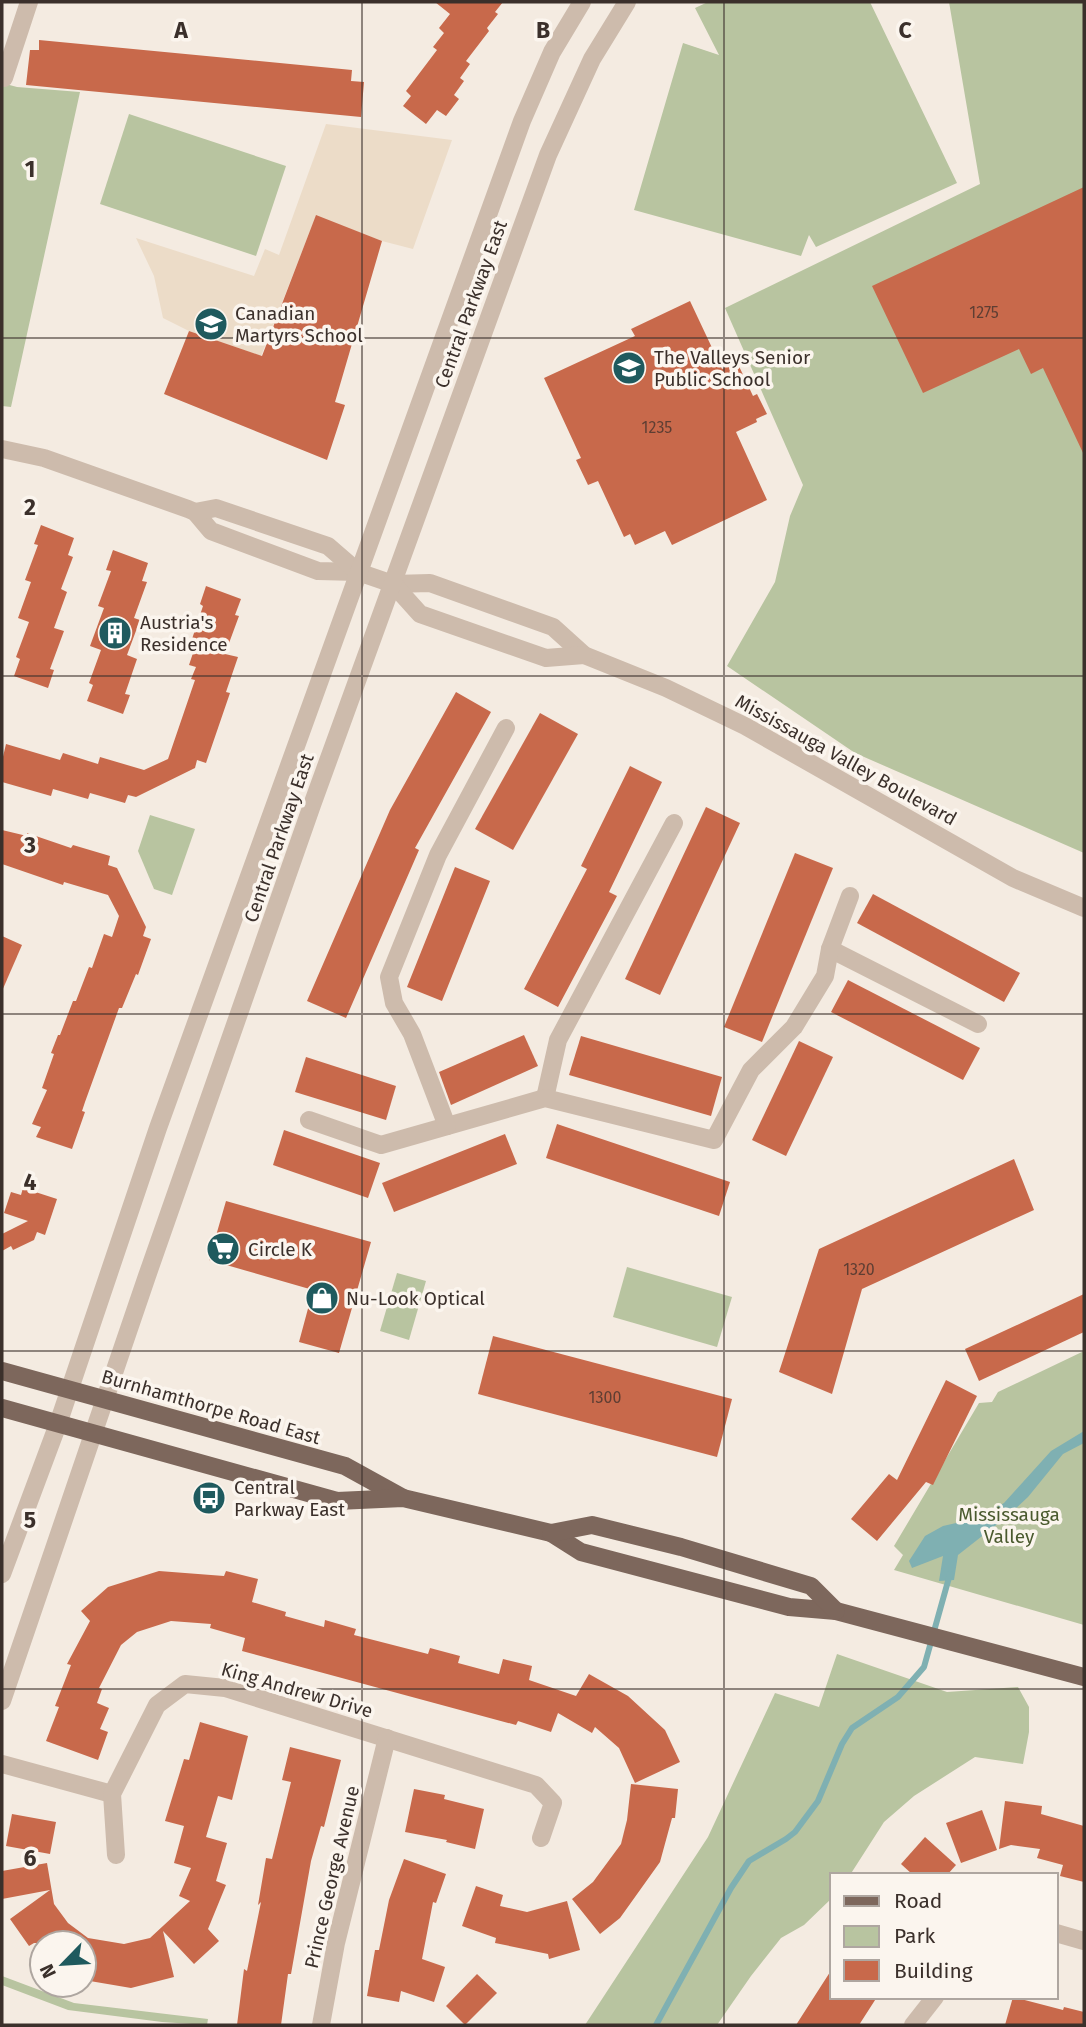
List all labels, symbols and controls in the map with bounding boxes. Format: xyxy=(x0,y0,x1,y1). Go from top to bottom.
text: A xyxy=(173,16,188,44)
text: B xyxy=(536,16,550,44)
text: C xyxy=(898,16,912,44)
text: 1 xyxy=(25,155,35,183)
street label: Central Parkway East xyxy=(430,217,512,391)
place label: Canadian Martyrs School xyxy=(235,302,363,347)
house number: 1275 xyxy=(969,303,999,322)
school or university icon: Canadian Martyrs School xyxy=(192,305,230,343)
place label: The Valleys Senior Public School xyxy=(654,346,811,391)
school or university icon: The Valleys Senior Public School xyxy=(610,349,648,387)
house number: 1235 xyxy=(642,418,672,437)
text: 2 xyxy=(24,493,36,521)
place label: Austria's Residence xyxy=(140,611,228,656)
building icon: Austria's Residence xyxy=(96,614,134,652)
street label: Mississauga Valley Boulevard xyxy=(731,690,961,830)
street label: Central Parkway East xyxy=(239,750,319,925)
text: 3 xyxy=(23,831,36,859)
text: 4 xyxy=(24,1168,37,1196)
supermarket icon: Circle K xyxy=(204,1230,242,1268)
place label: Circle K xyxy=(248,1238,313,1261)
house number: 1320 xyxy=(843,1260,875,1279)
shop icon: Nu-Look Optical xyxy=(303,1279,341,1317)
place label: Nu-Look Optical xyxy=(346,1287,485,1310)
street label: Burnhamthorpe Road East xyxy=(99,1365,323,1449)
house number: 1300 xyxy=(589,1388,621,1407)
place label: Central Parkway East xyxy=(234,1476,345,1521)
bus stop icon: Central Parkway East xyxy=(190,1479,228,1517)
park label: Mississauga Valley xyxy=(958,1503,1060,1548)
text: 5 xyxy=(24,1506,36,1534)
street label: King Andrew Drive xyxy=(219,1657,375,1723)
street label: Prince George Avenue xyxy=(300,1783,364,1971)
text: 6 xyxy=(24,1844,37,1872)
legend xyxy=(830,1873,1058,1999)
text: Road xyxy=(894,1888,942,1914)
text: Park xyxy=(894,1923,936,1949)
north arrow xyxy=(28,1929,98,1999)
text: Building xyxy=(894,1958,973,1984)
text: N xyxy=(35,1960,61,1982)

